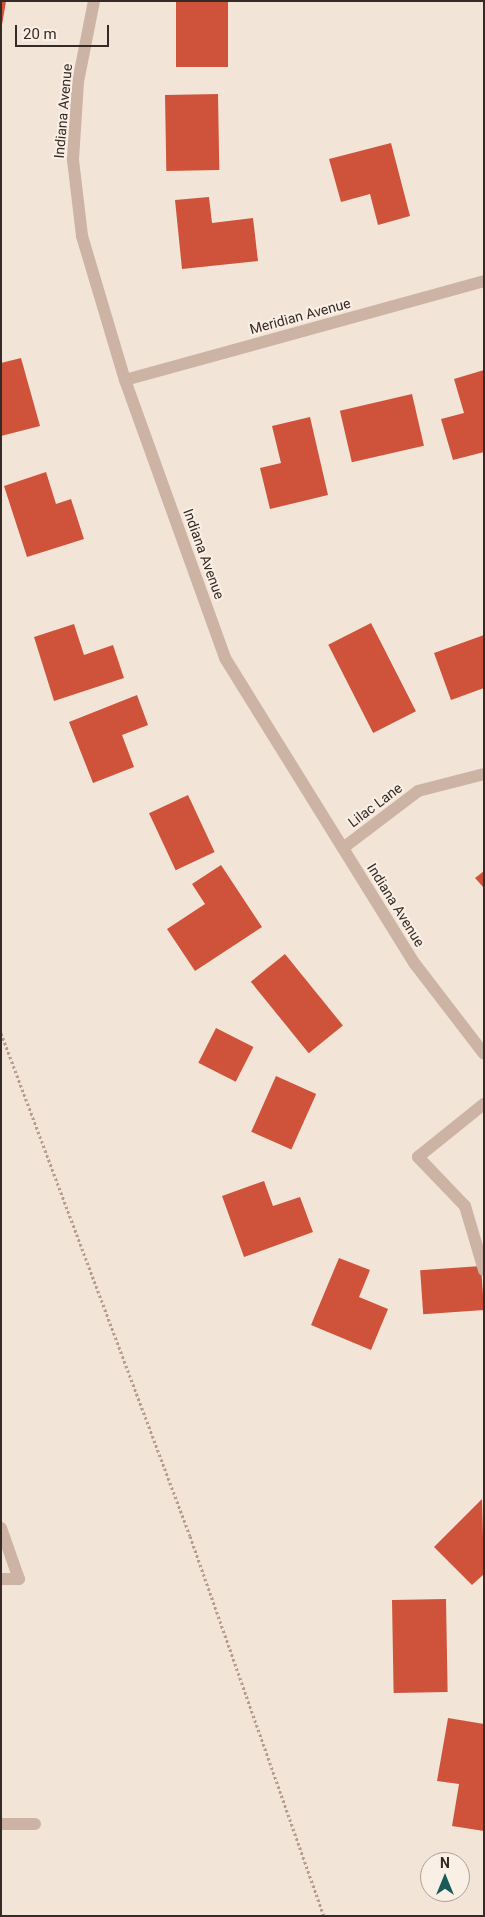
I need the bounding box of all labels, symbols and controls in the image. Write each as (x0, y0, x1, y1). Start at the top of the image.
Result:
scale bar (18, 15, 111, 47)
text: 20 m (23, 25, 57, 43)
street label: Indiana Avenue (50, 63, 76, 159)
street label: Meridian Avenue (248, 294, 352, 338)
street label: Indiana Avenue (180, 506, 228, 602)
street label: Lilac Lane (345, 779, 405, 831)
street label: Indiana Avenue (364, 860, 428, 950)
north arrow (420, 1852, 470, 1902)
text: N (440, 1855, 450, 1871)

